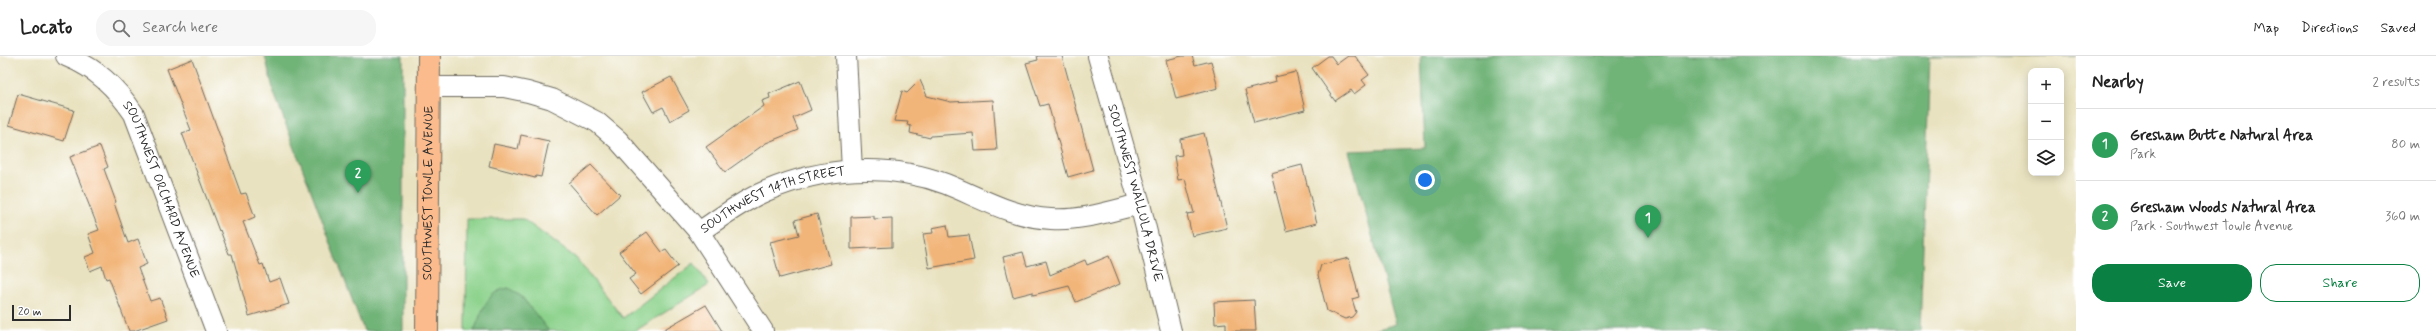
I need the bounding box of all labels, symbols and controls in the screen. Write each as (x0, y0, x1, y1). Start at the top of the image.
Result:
search box (96, 10, 376, 46)
text: Locato (20, 15, 72, 40)
icon: search (110, 17, 132, 39)
text: Search here (142, 18, 218, 38)
text: Map (2253, 19, 2279, 37)
text: Directions (2301, 19, 2359, 37)
text: Saved (2381, 19, 2416, 37)
map controls (2028, 68, 2064, 176)
button: + (2028, 68, 2064, 104)
text: Nearby (2092, 71, 2144, 93)
text: 2 results (2373, 74, 2420, 91)
street label: SOUTHWEST ORCHARD AVENUE (119, 97, 204, 281)
street label: SOUTHWEST WALLULA DRIVE (1104, 102, 1167, 284)
button: − (2028, 104, 2064, 140)
street label: SOUTHWEST TOWLE AVENUE (419, 105, 437, 280)
text: Gresham Butte Natural Area (2130, 126, 2313, 146)
text: 1 (2102, 136, 2108, 153)
text: 80 m (2391, 136, 2420, 153)
button: layers (2028, 140, 2064, 176)
text: Park (2130, 146, 2156, 163)
pin: 2 (345, 160, 371, 193)
street label: SOUTHWEST 14TH STREET (697, 162, 846, 237)
your location (1415, 170, 1435, 190)
text: Gresham Woods Natural Area (2130, 198, 2316, 218)
pin: 1 (1635, 205, 1661, 238)
text: 2 (2102, 208, 2108, 225)
text: 360 m (2385, 208, 2420, 225)
text: Park · Southwest Towle Avenue (2130, 218, 2293, 235)
button: Save (2092, 264, 2252, 302)
button: Share (2260, 264, 2420, 302)
scale bar (12, 303, 71, 322)
text: 20 m (18, 305, 41, 319)

